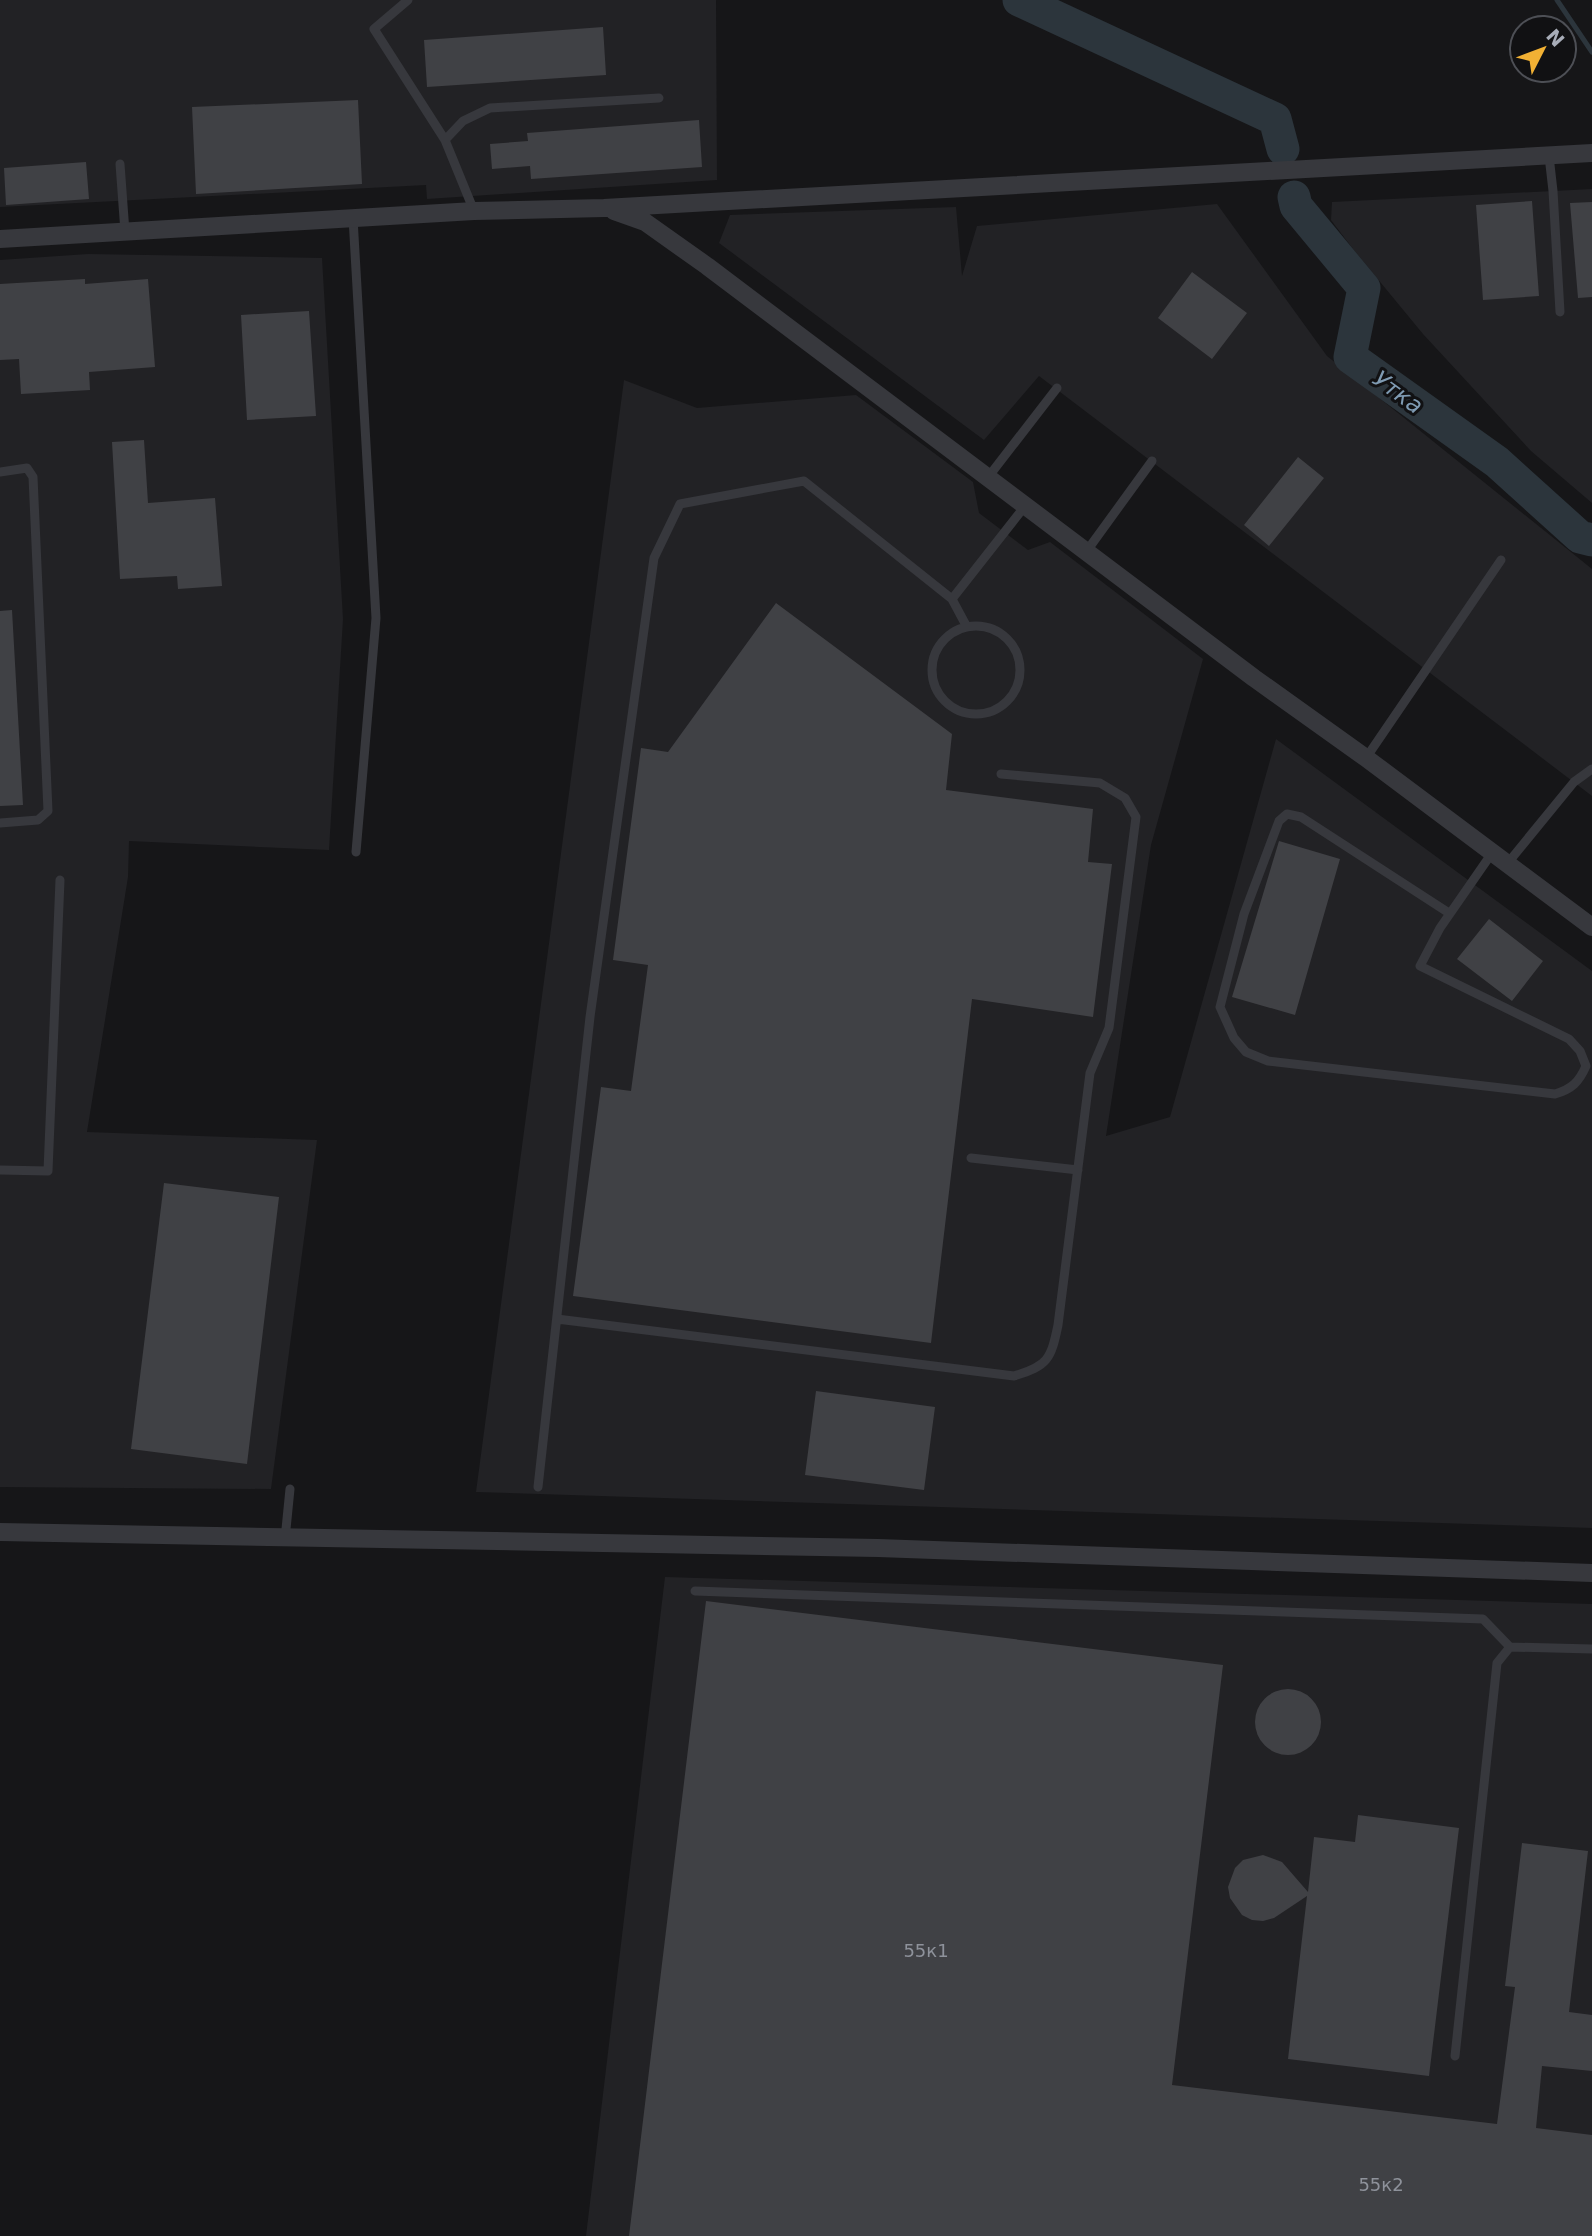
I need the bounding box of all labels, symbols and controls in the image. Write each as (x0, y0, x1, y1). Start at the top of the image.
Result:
north arrow (1508, 14, 1578, 84)
text: N (1542, 24, 1569, 51)
water label: Утка (1368, 365, 1428, 419)
house number: 55к1 (903, 1940, 949, 1961)
house number: 55к2 (1358, 2174, 1404, 2195)

